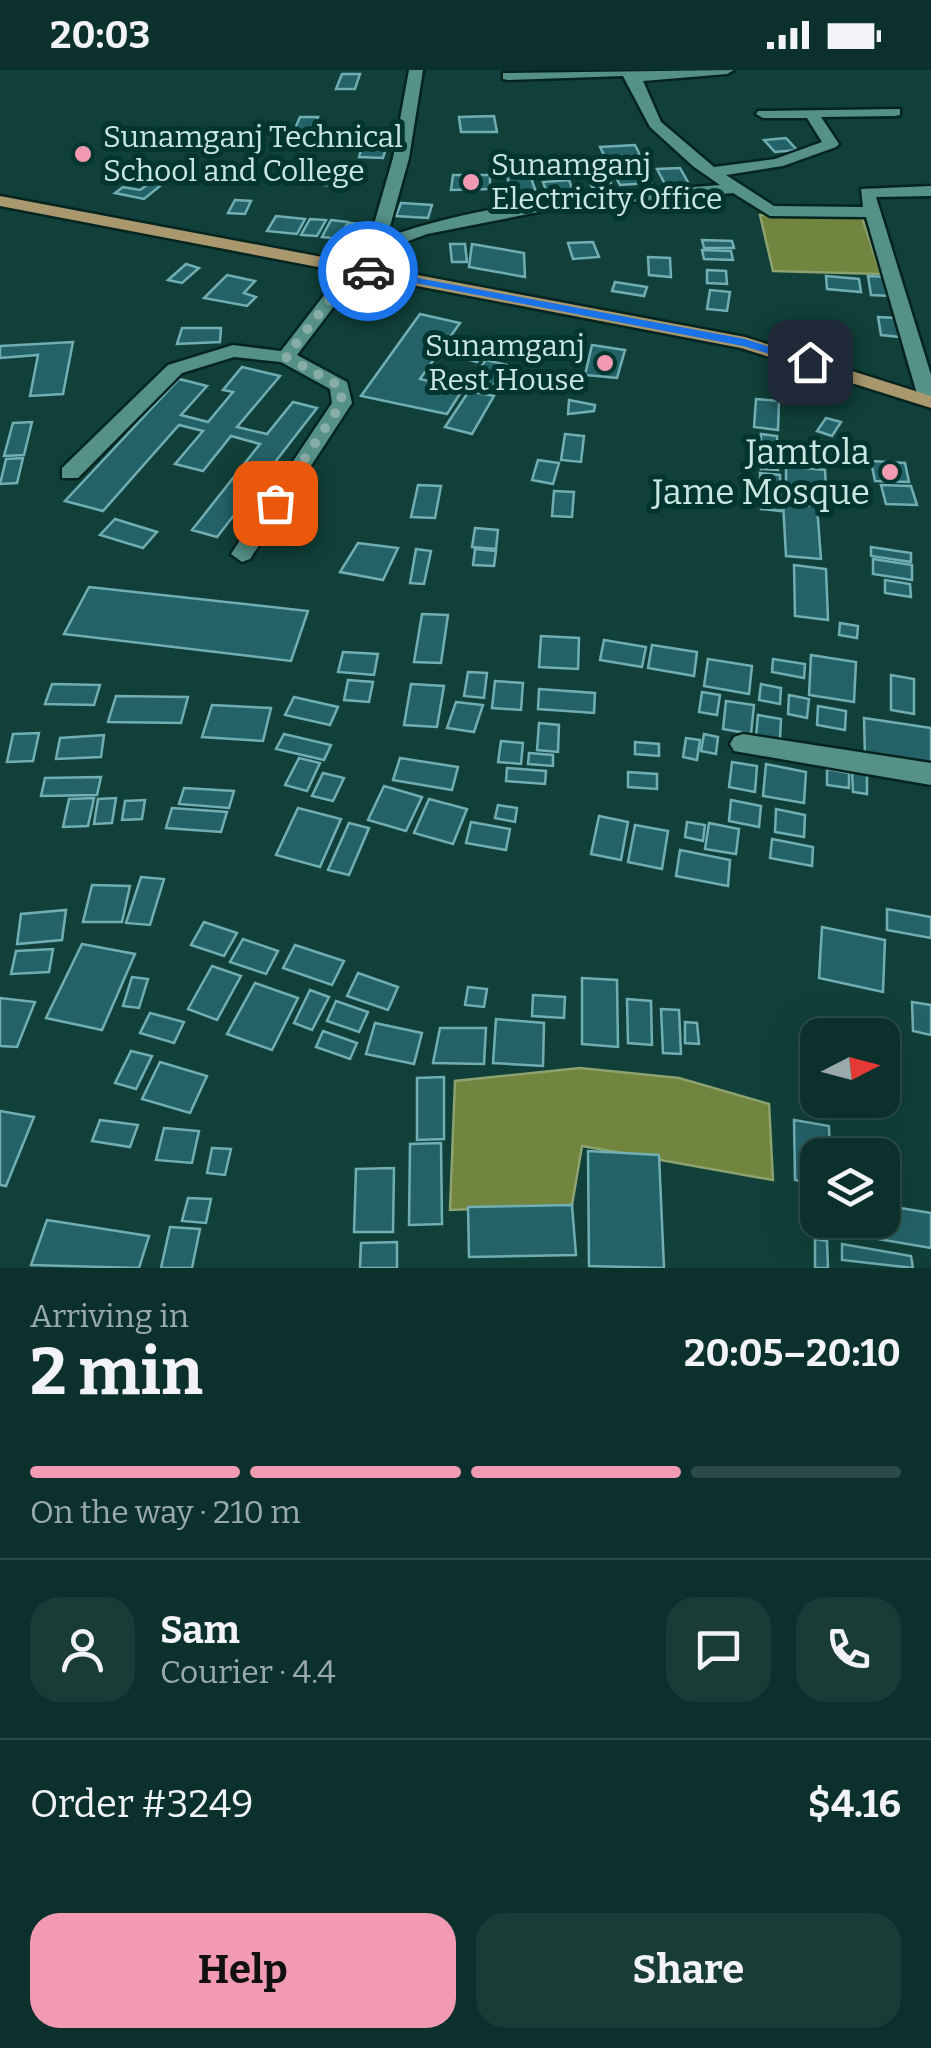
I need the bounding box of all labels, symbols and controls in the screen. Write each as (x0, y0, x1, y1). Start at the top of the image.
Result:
text: 20:03 (50, 12, 150, 58)
place label: Sunamganj Technical School and College (103, 119, 403, 189)
marker: Sunamganj Technical School and College (72, 143, 94, 165)
place label: Sunamganj Electricity Office (491, 147, 722, 217)
marker: Sunamganj Electricity Office (460, 171, 482, 193)
courier (318, 221, 418, 321)
icon: car (341, 244, 396, 299)
pin (768, 320, 853, 405)
place label: Sunamganj Rest House (425, 328, 585, 398)
icon: home (783, 335, 838, 390)
marker: Sunamganj Rest House (594, 352, 616, 374)
place label: Jamtola Jame Mosque (651, 431, 870, 513)
pin (233, 461, 318, 546)
marker: Jamtola Jame Mosque (879, 461, 901, 483)
icon: bag (248, 476, 303, 531)
north arrow (800, 1018, 900, 1118)
map controls (800, 1018, 900, 1238)
button: layers (800, 1138, 900, 1238)
text: Arriving in (30, 1297, 189, 1335)
text: 20:05–20:10 (684, 1330, 901, 1376)
text: 2 min (30, 1333, 203, 1411)
text: On the way · 210 m (30, 1493, 301, 1531)
button: person (30, 1597, 135, 1702)
button: chat (666, 1597, 771, 1702)
button: phone (796, 1597, 901, 1702)
text: Sam (160, 1607, 240, 1653)
text: Courier · 4.4 (160, 1653, 336, 1691)
text: Order #3249 (30, 1781, 254, 1827)
text: $4.16 (808, 1781, 901, 1827)
button: Help (30, 1913, 456, 2028)
button: Share (476, 1913, 901, 2028)

